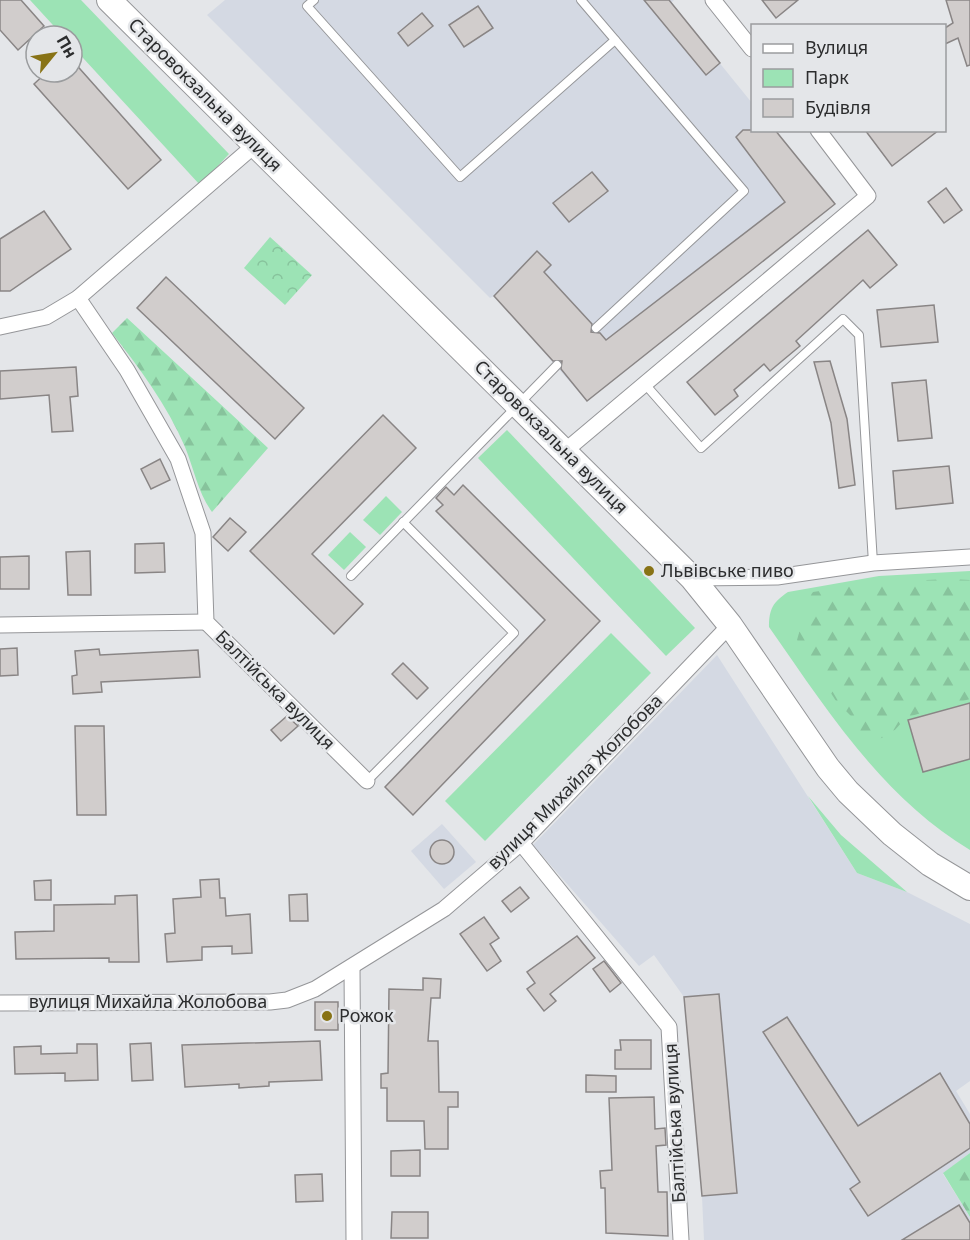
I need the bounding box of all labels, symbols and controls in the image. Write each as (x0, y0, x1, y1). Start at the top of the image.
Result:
street label: Старовокзальна вулиця (124, 12, 288, 176)
north arrow (24, 24, 84, 84)
legend (751, 24, 946, 132)
text: Пн (52, 31, 82, 62)
text: Вулиця (805, 35, 868, 59)
text: Парк (805, 65, 849, 89)
text: Будівля (805, 95, 871, 119)
street label: Старовокзальна вулиця (470, 354, 634, 518)
place label: Львівське пиво (661, 558, 794, 582)
marker: Львівське пиво (642, 564, 656, 578)
street label: Балтійська вулиця (211, 624, 341, 754)
street label: вулиця Михайла Жолобова (482, 689, 667, 874)
street label: вулиця Михайла Жолобова (29, 989, 267, 1013)
place label: Рожок (339, 1003, 394, 1027)
marker: Рожок (320, 1009, 334, 1023)
street label: Балтійська вулиця (658, 1043, 690, 1203)

